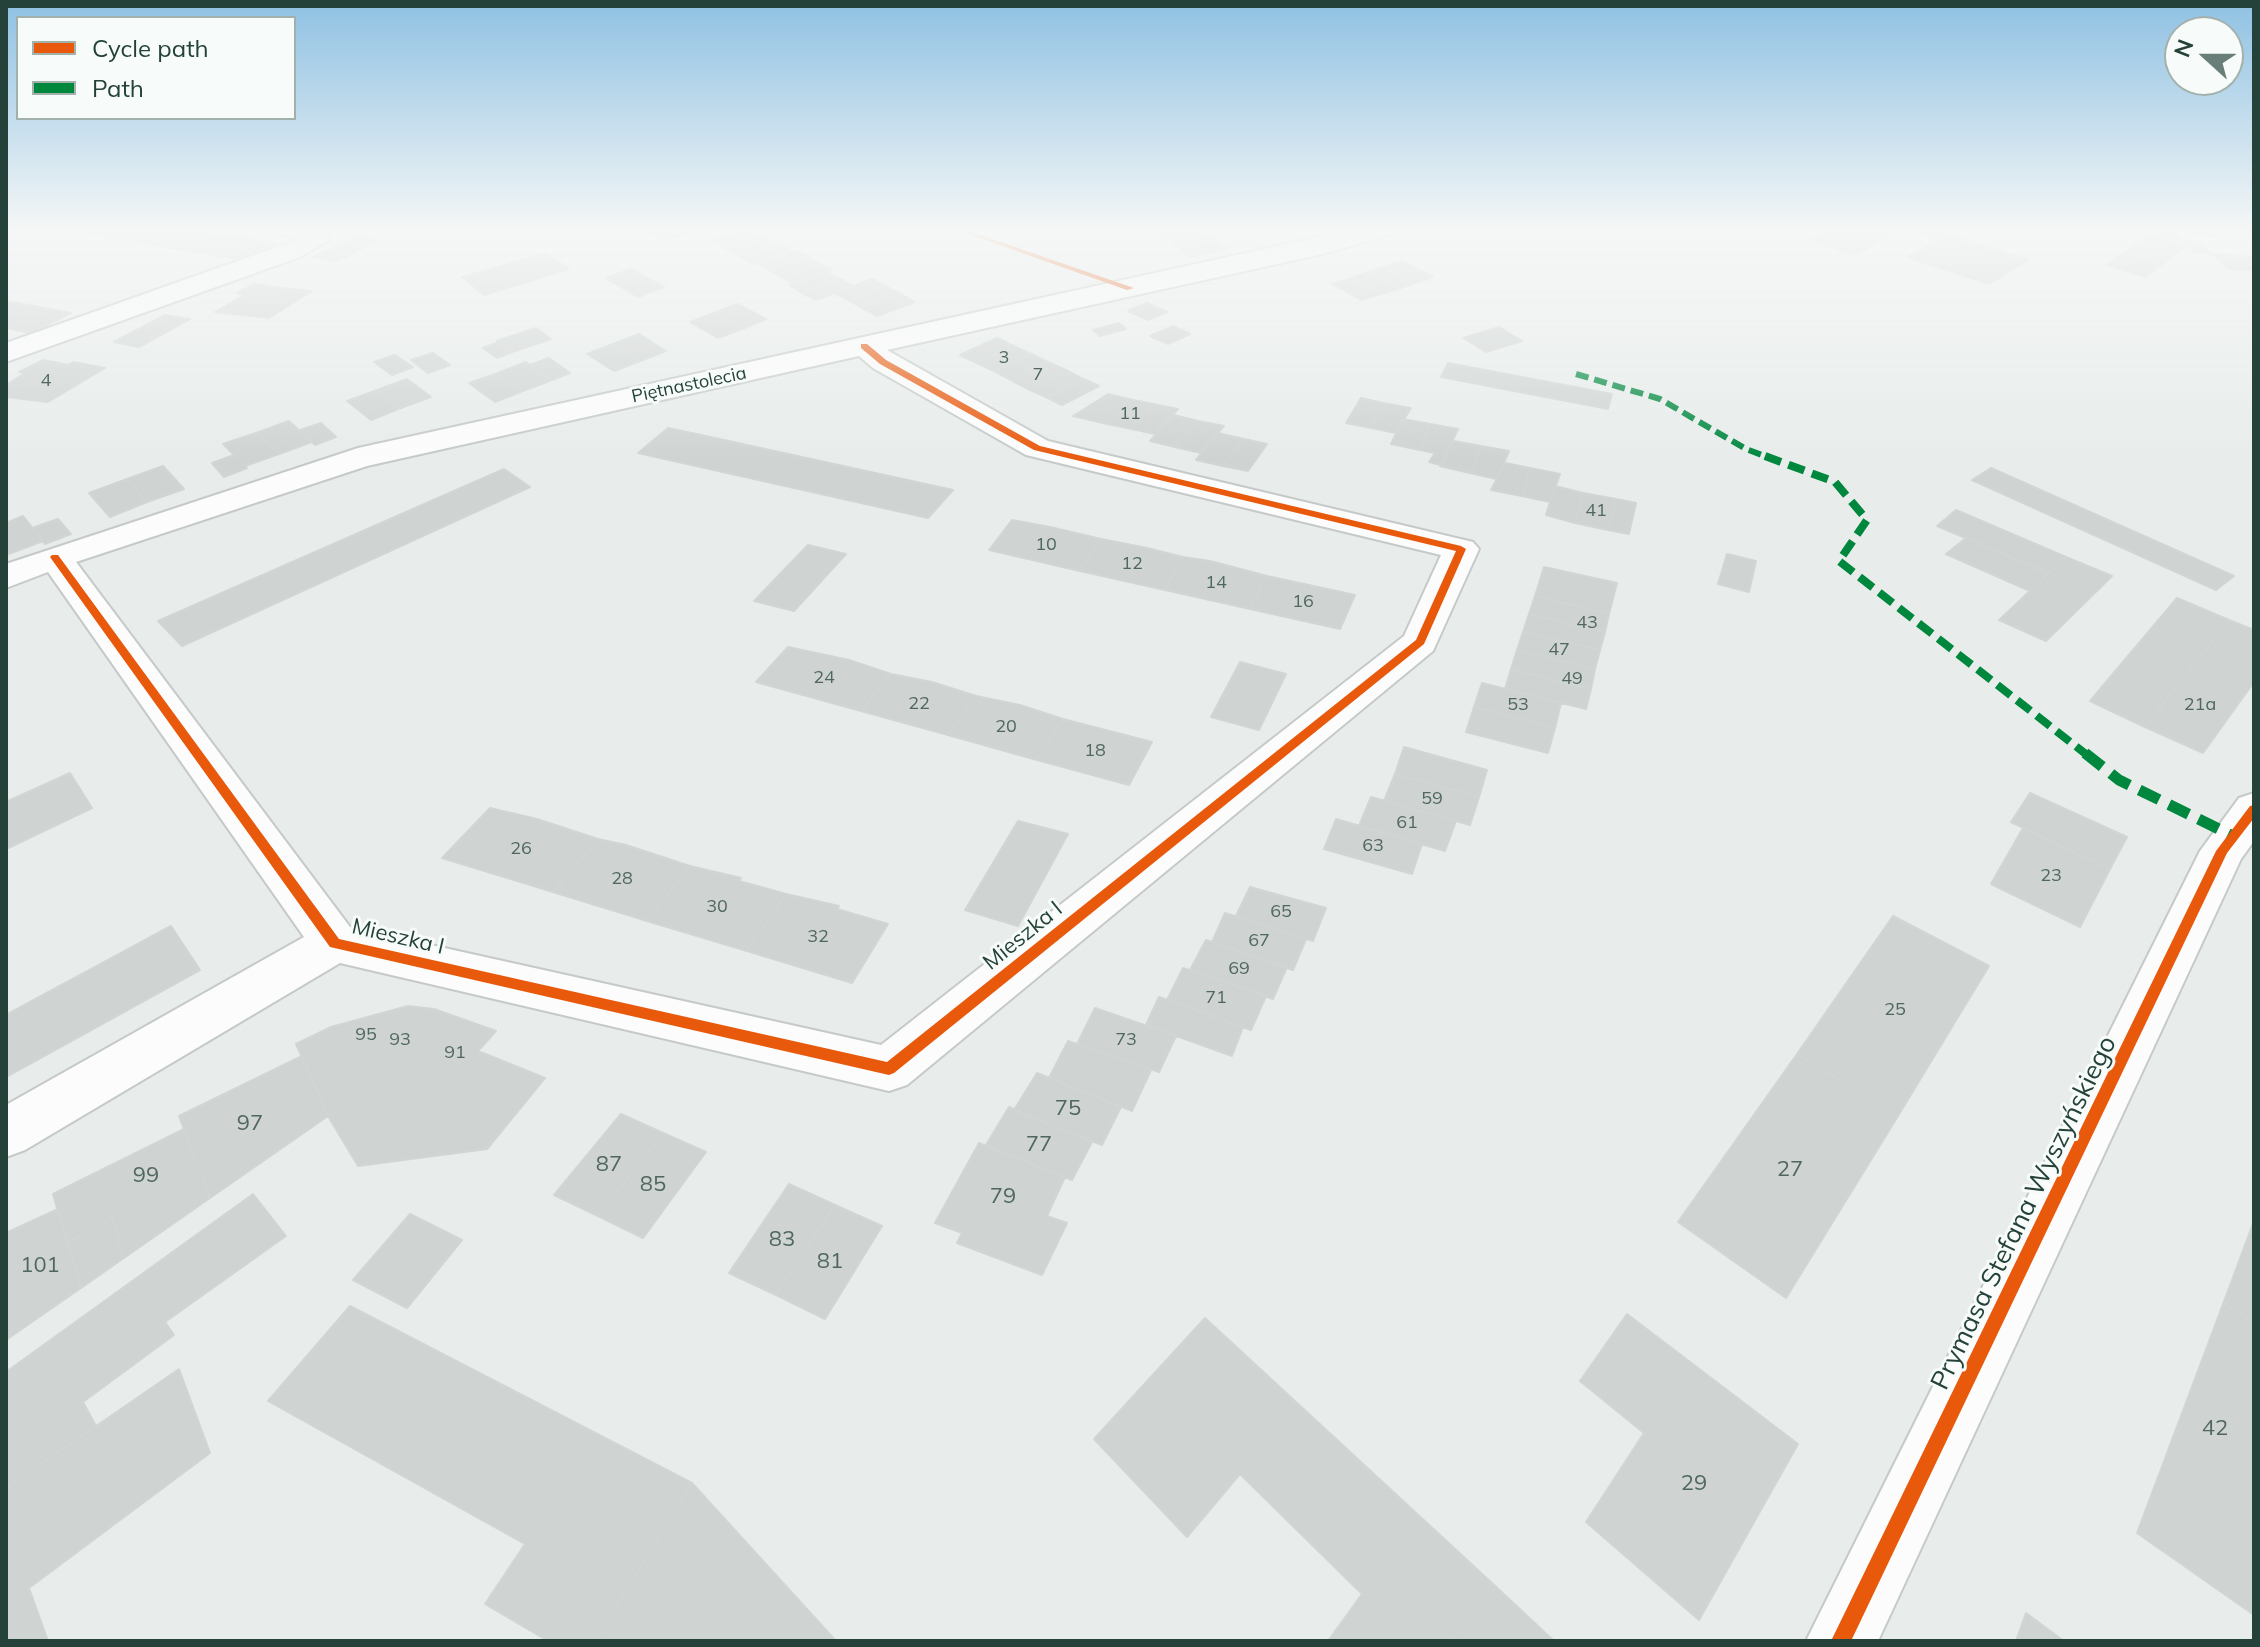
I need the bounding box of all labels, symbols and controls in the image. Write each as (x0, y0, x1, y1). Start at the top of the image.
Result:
legend (16, 16, 296, 120)
north arrow (2164, 16, 2244, 96)
text: Cycle path (92, 33, 209, 63)
text: N (2167, 35, 2200, 61)
text: Path (92, 73, 144, 103)
house number: 3 (999, 347, 1009, 369)
street label: Piętnastolecia (630, 362, 748, 408)
house number: 7 (1033, 364, 1043, 386)
house number: 4 (41, 370, 51, 392)
house number: 11 (1119, 403, 1141, 425)
house number: 41 (1585, 500, 1607, 522)
house number: 10 (1035, 534, 1057, 556)
house number: 12 (1121, 553, 1143, 575)
house number: 14 (1205, 572, 1227, 594)
house number: 16 (1292, 591, 1314, 613)
house number: 43 (1576, 612, 1598, 634)
house number: 47 (1548, 639, 1570, 661)
house number: 24 (813, 667, 835, 689)
house number: 49 (1561, 668, 1583, 690)
house number: 22 (908, 693, 930, 715)
house number: 53 (1507, 694, 1529, 716)
house number: 21a (2184, 694, 2216, 716)
house number: 20 (995, 716, 1017, 738)
house number: 18 (1084, 740, 1106, 762)
house number: 59 (1421, 788, 1443, 810)
house number: 61 (1396, 812, 1418, 834)
house number: 63 (1362, 835, 1384, 857)
house number: 26 (510, 838, 532, 860)
house number: 23 (2040, 865, 2062, 887)
house number: 28 (611, 868, 633, 890)
house number: 30 (706, 896, 728, 918)
street label: Mieszka I (978, 896, 1068, 976)
house number: 65 (1270, 901, 1292, 923)
street label: Mieszka I (349, 914, 447, 960)
house number: 32 (807, 926, 829, 948)
house number: 67 (1248, 930, 1270, 952)
house number: 69 (1228, 958, 1250, 980)
house number: 71 (1205, 987, 1227, 1009)
house number: 25 (1884, 999, 1906, 1021)
house number: 95 (355, 1024, 377, 1046)
house number: 93 (389, 1029, 411, 1051)
house number: 73 (1115, 1029, 1137, 1051)
street label: Prymasa Stefana Wyszyńskiego (1925, 1031, 2123, 1395)
house number: 91 (444, 1042, 466, 1064)
house number: 75 (1055, 1095, 1081, 1121)
house number: 97 (237, 1110, 263, 1136)
house number: 77 (1026, 1131, 1052, 1157)
house number: 87 (596, 1151, 622, 1177)
house number: 27 (1777, 1156, 1803, 1182)
house number: 99 (133, 1162, 159, 1188)
house number: 85 (640, 1171, 666, 1197)
house number: 79 (990, 1183, 1016, 1209)
house number: 83 (769, 1226, 795, 1252)
house number: 81 (817, 1248, 843, 1274)
house number: 101 (20, 1252, 60, 1278)
house number: 42 (2202, 1415, 2228, 1441)
house number: 29 (1681, 1470, 1707, 1496)

